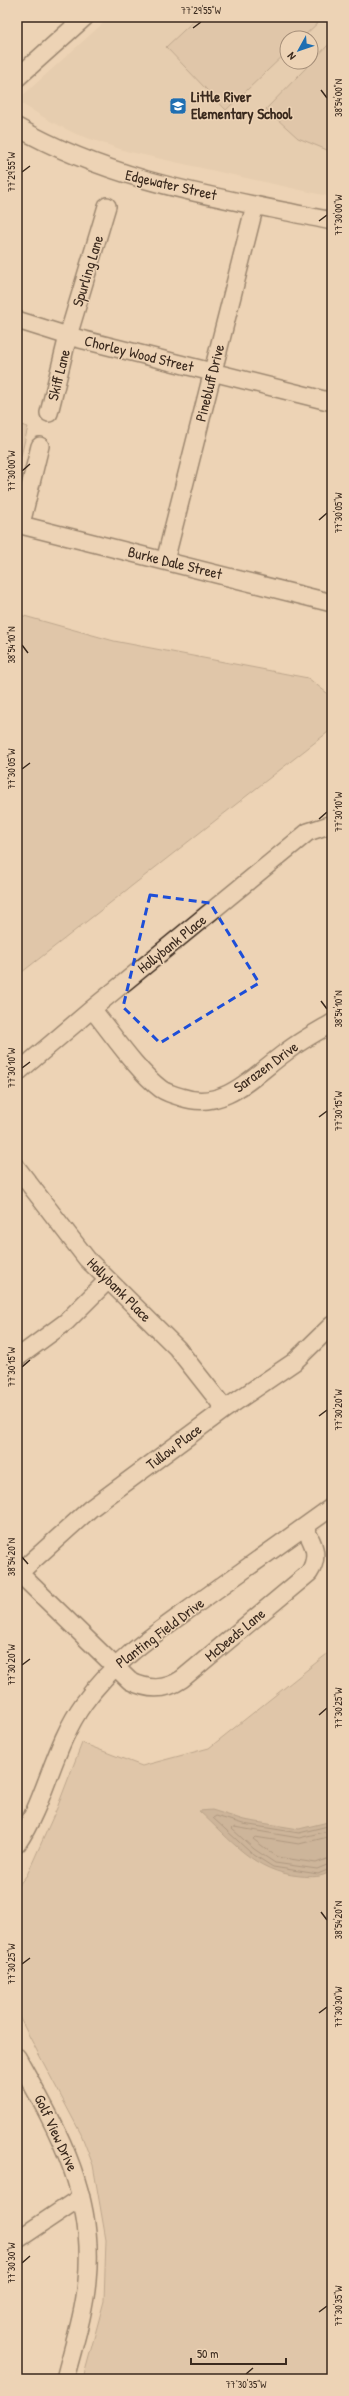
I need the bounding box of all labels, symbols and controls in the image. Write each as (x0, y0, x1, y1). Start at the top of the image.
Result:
text: 77°29'55"W (181, 4, 222, 17)
north arrow (279, 30, 319, 70)
text: N (284, 50, 299, 63)
text: 38°54'00"N (332, 79, 345, 117)
place label: Little River Elementary School (191, 86, 293, 125)
school or university icon: Little River Elementary School (168, 96, 188, 116)
text: 77°29'55"W (5, 151, 18, 192)
street label: Edgewater Street (123, 164, 220, 205)
text: 77°30'00"W (332, 194, 345, 235)
street label: Spurling Lane (67, 233, 108, 309)
street label: Chorley Wood Street (82, 330, 197, 377)
street label: Pinebluff Drive (190, 342, 229, 424)
street label: Skiff Lane (42, 347, 75, 403)
text: 77°30'00"W (5, 450, 18, 491)
text: 77°30'05"W (332, 492, 345, 533)
street label: Burke Dale Street (126, 541, 225, 585)
text: 38°54'10"N (5, 626, 18, 664)
text: 77°30'05"W (5, 748, 18, 789)
text: 77°30'10"W (332, 791, 345, 832)
street label: Hollybank Place (133, 909, 211, 978)
text: 38°54'10"N (332, 990, 345, 1028)
street label: Sarazen Drive (229, 1036, 302, 1097)
text: 77°30'10"W (5, 1047, 18, 1088)
text: 77°30'15"W (332, 1090, 345, 1131)
street label: Hollybank Place (82, 1253, 156, 1327)
text: 77°30'15"W (5, 1346, 18, 1387)
text: 77°30'20"W (332, 1389, 345, 1431)
street label: Tullow Place (141, 1419, 206, 1474)
text: 38°54'20"N (5, 1538, 18, 1576)
street label: Planting Field Drive (111, 1592, 208, 1673)
street label: McDeeds Lane (200, 1603, 269, 1666)
text: 77°30'20"W (5, 1644, 18, 1686)
text: 77°30'25"W (332, 1687, 345, 1728)
text: 38°54'20"N (332, 1901, 345, 1939)
text: 77°30'25"W (5, 1943, 18, 1984)
text: 77°30'30"W (332, 1986, 345, 2027)
street label: Golf View Drive (30, 2091, 83, 2175)
text: 77°30'30"W (5, 2242, 18, 2283)
text: 77°30'35"W (332, 2285, 345, 2326)
scale bar (191, 2340, 286, 2366)
text: 50 m (197, 2345, 218, 2362)
text: 77°30'35"W (226, 2378, 267, 2391)

